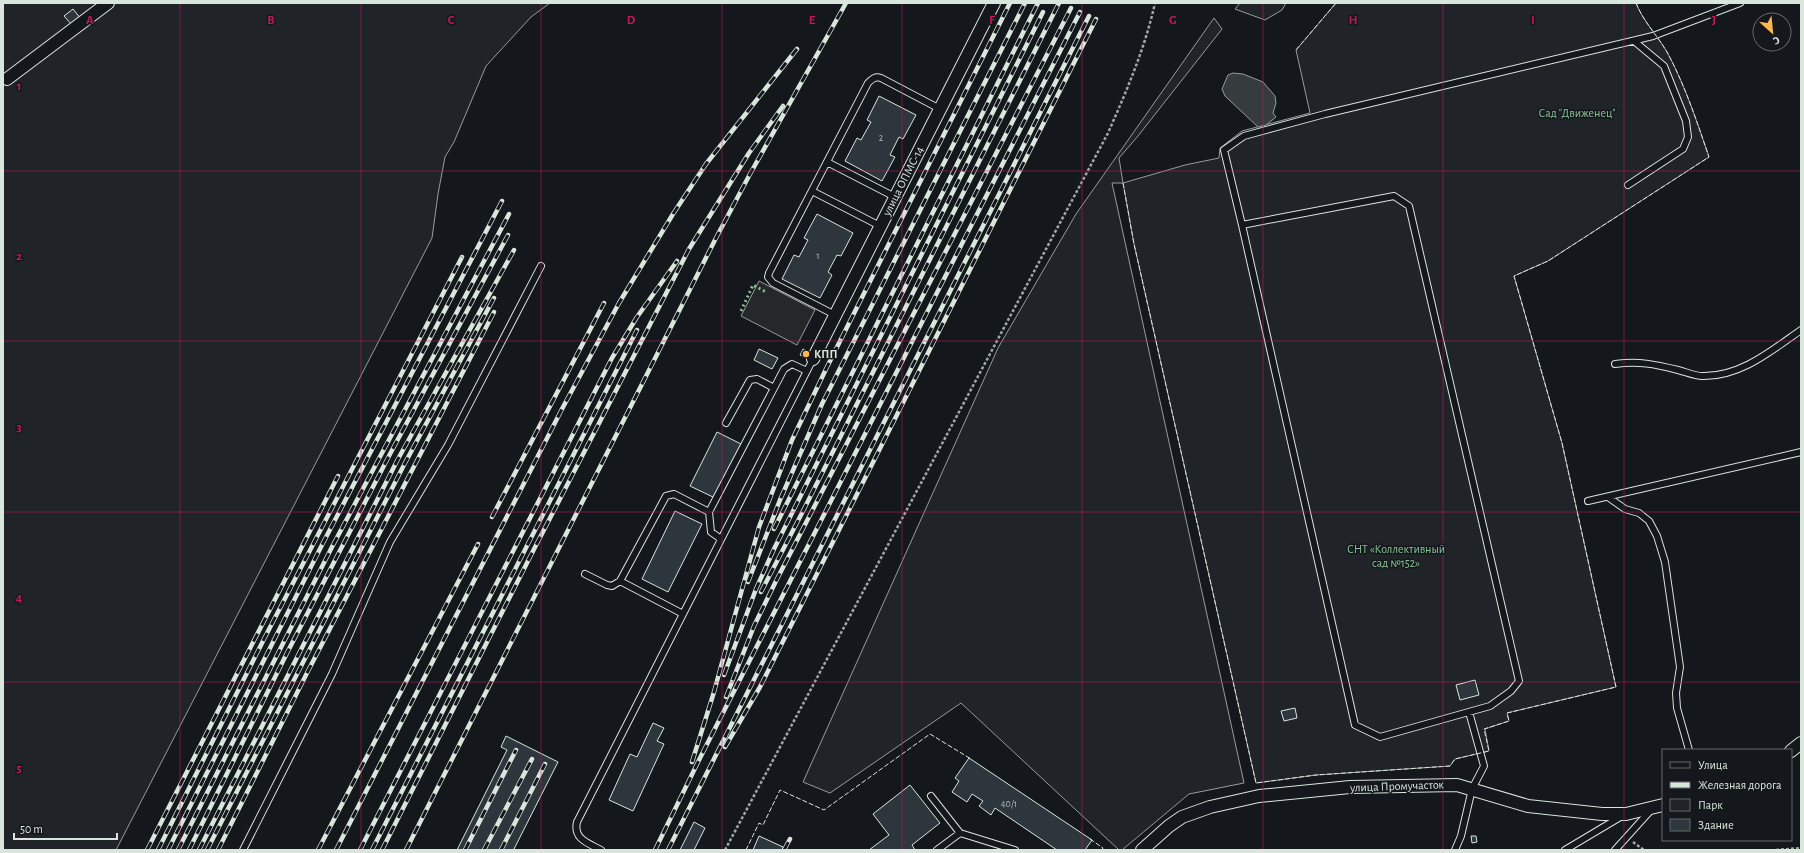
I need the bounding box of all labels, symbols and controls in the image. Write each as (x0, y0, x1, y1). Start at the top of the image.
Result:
north arrow (1752, 12, 1792, 52)
text: A (86, 14, 94, 27)
text: B (267, 14, 275, 27)
text: C (448, 14, 455, 27)
text: D (627, 14, 636, 27)
text: E (809, 14, 816, 27)
text: F (989, 14, 996, 27)
text: G (1169, 14, 1177, 27)
text: H (1348, 14, 1358, 27)
text: I (1531, 14, 1535, 27)
text: J (1712, 14, 1716, 27)
text: С (1771, 34, 1782, 47)
text: 1 (17, 80, 21, 93)
park label: Сад "Движенец" (1538, 107, 1616, 119)
house number: 2 (879, 133, 884, 143)
street label: улица ОПМС-14 (880, 144, 927, 219)
text: 2 (16, 250, 22, 263)
house number: 1 (816, 251, 820, 261)
place label: КПП (814, 348, 838, 360)
marker: КПП (801, 349, 811, 359)
text: 3 (16, 421, 22, 434)
park label: СНТ «Коллективный сад №152» (1347, 543, 1445, 569)
text: 4 (16, 592, 23, 605)
legend (1662, 749, 1792, 841)
text: Улица (1698, 759, 1728, 771)
text: 5 (16, 762, 22, 775)
street label: улица Промучасток (1349, 778, 1445, 795)
text: Железная дорога (1698, 779, 1782, 791)
house number: 40/1 (1001, 799, 1017, 809)
text: Парк (1698, 799, 1723, 811)
scale bar (14, 815, 117, 841)
text: Здание (1698, 819, 1734, 831)
text: 50 m (20, 823, 43, 835)

